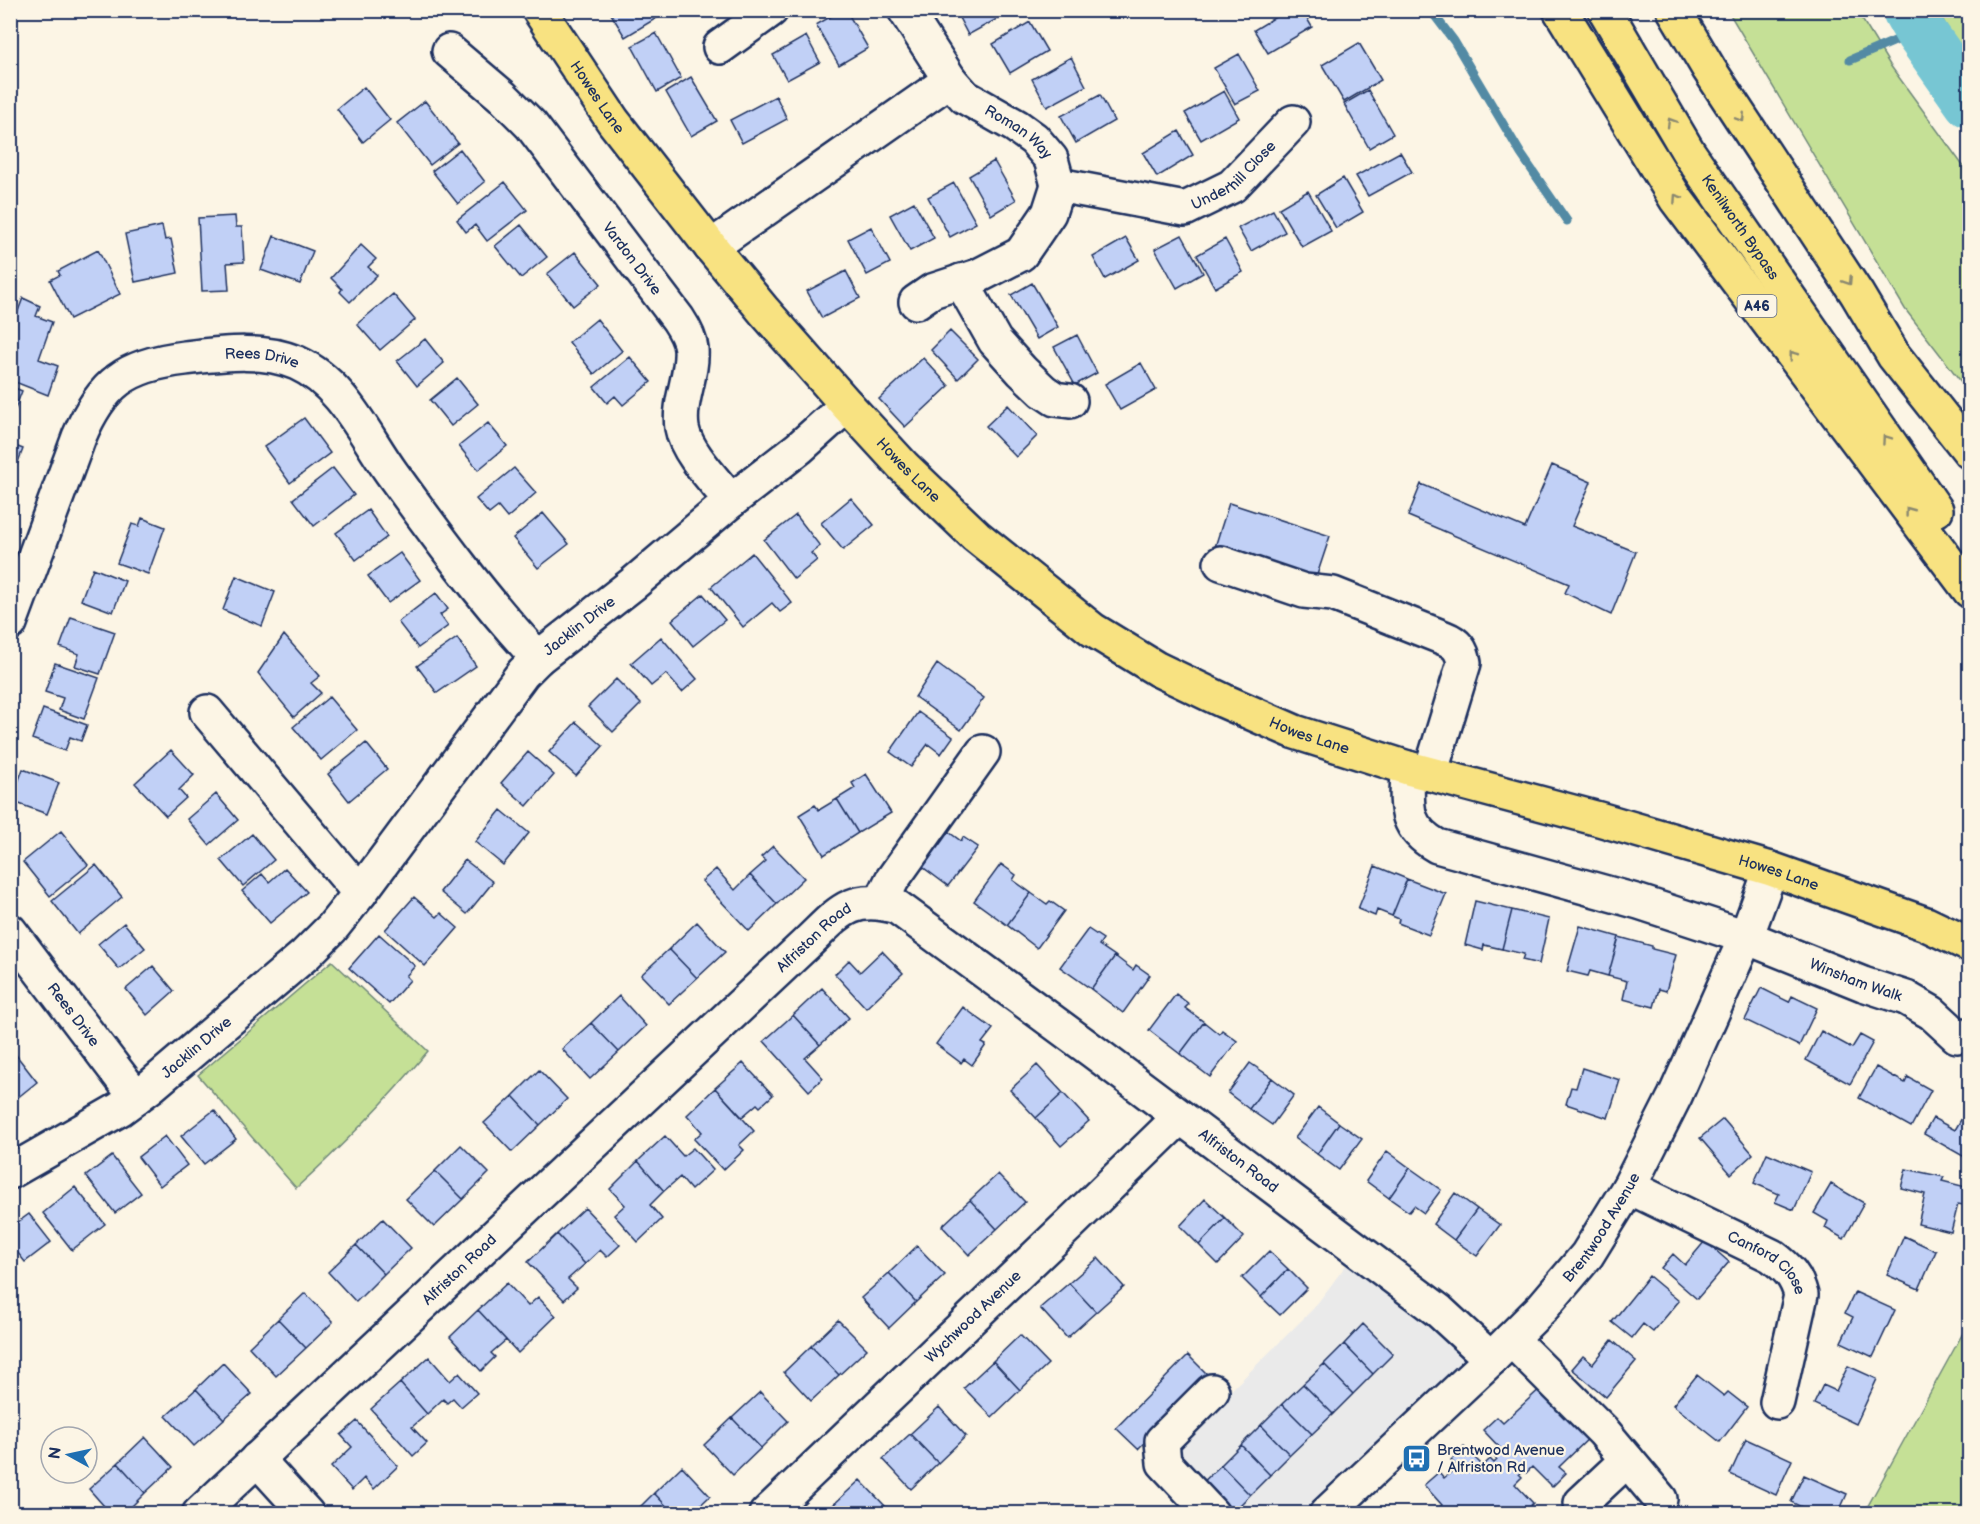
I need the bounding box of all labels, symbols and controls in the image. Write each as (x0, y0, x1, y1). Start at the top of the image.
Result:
street label: Howes Lane (566, 57, 628, 138)
street label: Roman Way (981, 101, 1056, 163)
one-way arrow (1734, 111, 1745, 122)
one-way arrow (1666, 118, 1678, 128)
street label: Underhill Close (1188, 137, 1280, 215)
street label: Kenilworth Bypass (1697, 171, 1783, 284)
one-way arrow (1672, 194, 1684, 204)
street label: Vardon Drive (598, 218, 666, 299)
one-way arrow (1841, 274, 1852, 285)
road number: A46 (1738, 295, 1776, 317)
street label: Rees Drive (224, 344, 302, 373)
one-way arrow (1789, 350, 1800, 361)
street label: Howes Lane (872, 434, 944, 507)
one-way arrow (1882, 435, 1894, 445)
one-way arrow (1906, 506, 1917, 517)
street label: Jacklin Drive (540, 592, 619, 660)
street label: Howes Lane (1266, 713, 1352, 759)
street label: Howes Lane (1736, 851, 1821, 895)
street label: Alfriston Road (773, 899, 855, 977)
street label: Winsham Walk (1807, 955, 1905, 1006)
street label: Rees Drive (43, 979, 103, 1051)
street label: Jacklin Drive (158, 1013, 236, 1083)
street label: Alfriston Road (1195, 1125, 1282, 1197)
street label: Brentwood Avenue (1559, 1170, 1645, 1286)
street label: Canford Close (1724, 1227, 1809, 1297)
street label: Alfriston Road (418, 1231, 501, 1309)
street label: Wychwood Avenue (921, 1266, 1026, 1367)
north arrow (39, 1425, 99, 1485)
place label: Brentwood Avenue / Alfriston Rd (1437, 1441, 1564, 1477)
bus stop icon: Brentwood Avenue / Alfriston Rd (1400, 1443, 1432, 1475)
text: N (45, 1446, 66, 1460)

